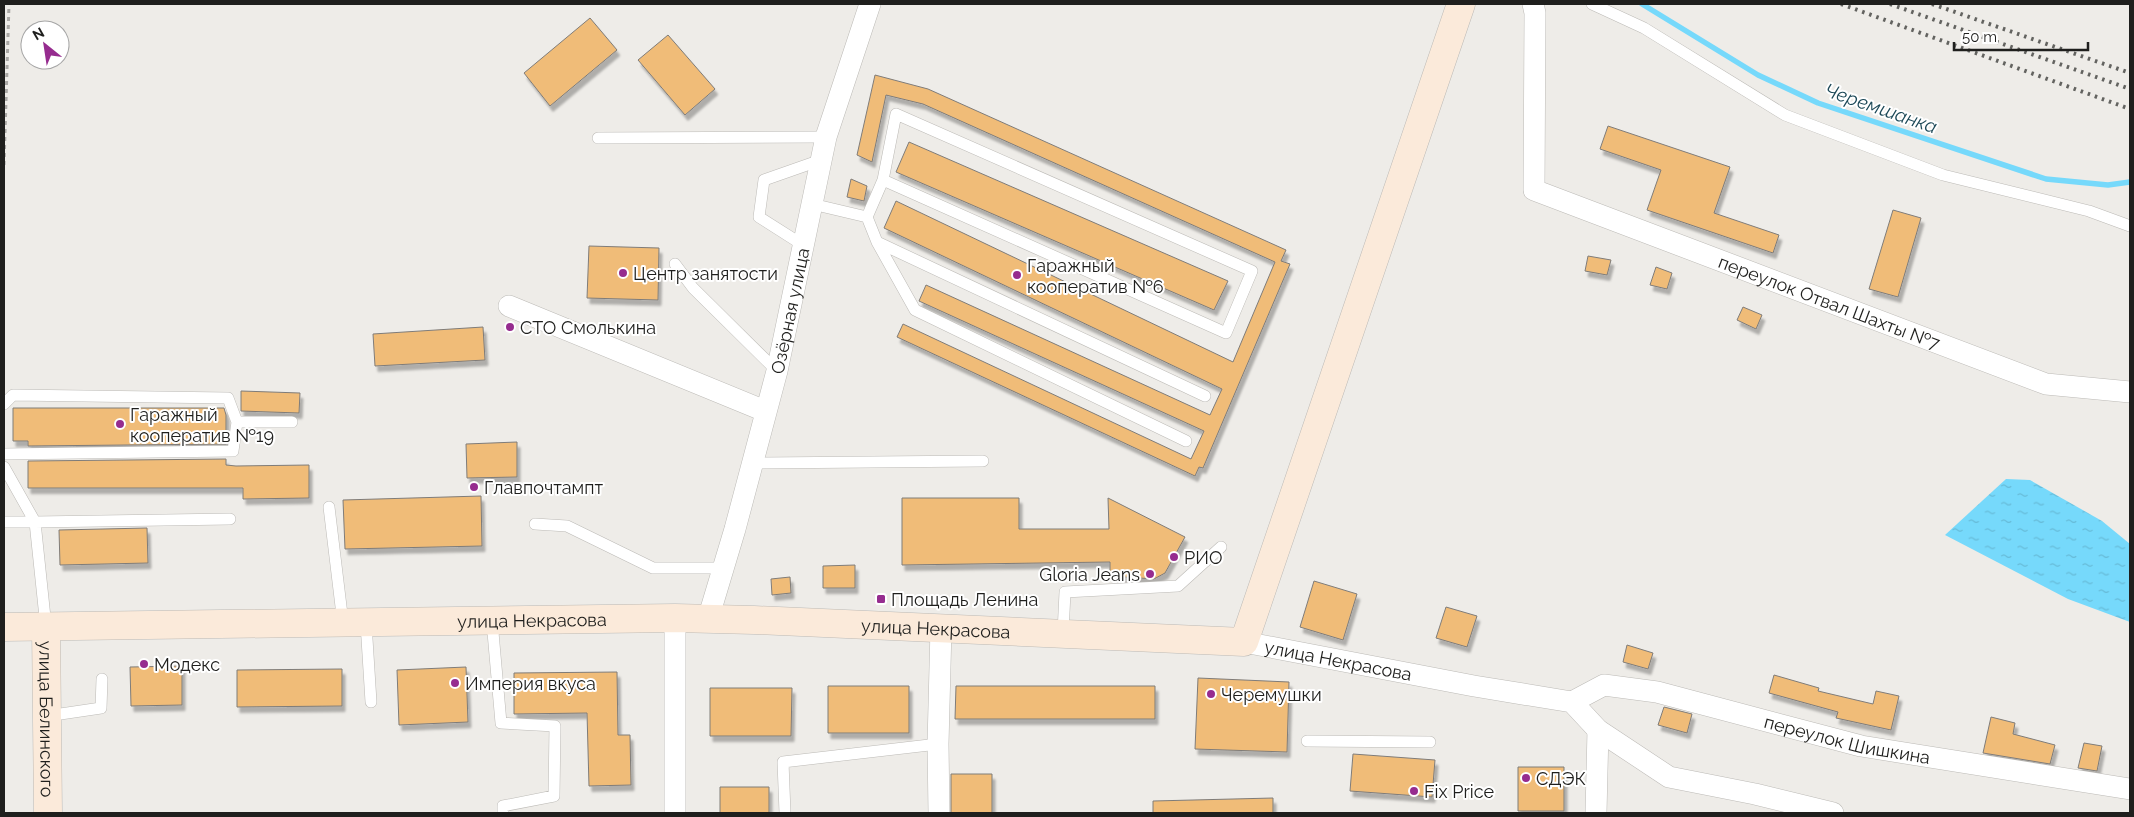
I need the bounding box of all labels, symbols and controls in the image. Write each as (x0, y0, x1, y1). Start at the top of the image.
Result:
north arrow (20, 20, 70, 70)
scale bar (1954, 20, 2088, 52)
text: N (30, 24, 47, 43)
text: 50 m (1962, 28, 1997, 46)
water label: Черемшанка (1822, 78, 1940, 138)
street label: Озёрная улица (766, 246, 813, 376)
street label: переулок Отвал Шахты №7 (1716, 250, 1943, 353)
place label: Гаражный кооператив №6 (1027, 255, 1164, 297)
place label: Центр занятости (633, 263, 778, 284)
marker: Центр занятости (617, 267, 629, 279)
marker: Гаражный кооператив №6 (1011, 269, 1023, 281)
place label: СТО Смолькина (520, 317, 656, 338)
marker: СТО Смолькина (504, 321, 516, 333)
place label: Гаражный кооператив №19 (130, 404, 274, 446)
marker: Гаражный кооператив №19 (114, 418, 126, 430)
place label: Главпочтампт (484, 477, 603, 498)
marker: Главпочтампт (468, 481, 480, 493)
place label: РИО (1184, 547, 1222, 568)
marker: РИО (1168, 551, 1180, 563)
place label: Gloria Jeans (1039, 564, 1140, 585)
marker: Gloria Jeans (1144, 568, 1156, 580)
place label: Площадь Ленина (891, 589, 1038, 610)
marker: Площадь Ленина (875, 593, 887, 605)
street label: улица Некрасова (457, 608, 607, 631)
street label: улица Некрасова (861, 614, 1011, 642)
street label: улица Некрасова (1263, 636, 1414, 684)
street label: улица Белинского (36, 640, 58, 798)
place label: Модекс (154, 654, 220, 675)
marker: Модекс (138, 658, 150, 670)
place label: Империя вкуса (465, 673, 596, 694)
marker: Империя вкуса (449, 677, 461, 689)
place label: Черемушки (1221, 684, 1322, 705)
marker: Черемушки (1205, 688, 1217, 700)
street label: переулок Шишкина (1762, 710, 1932, 767)
place label: СДЭК (1536, 768, 1586, 789)
marker: СДЭК (1520, 772, 1532, 784)
place label: Fix Price (1424, 781, 1494, 802)
marker: Fix Price (1408, 785, 1420, 797)

